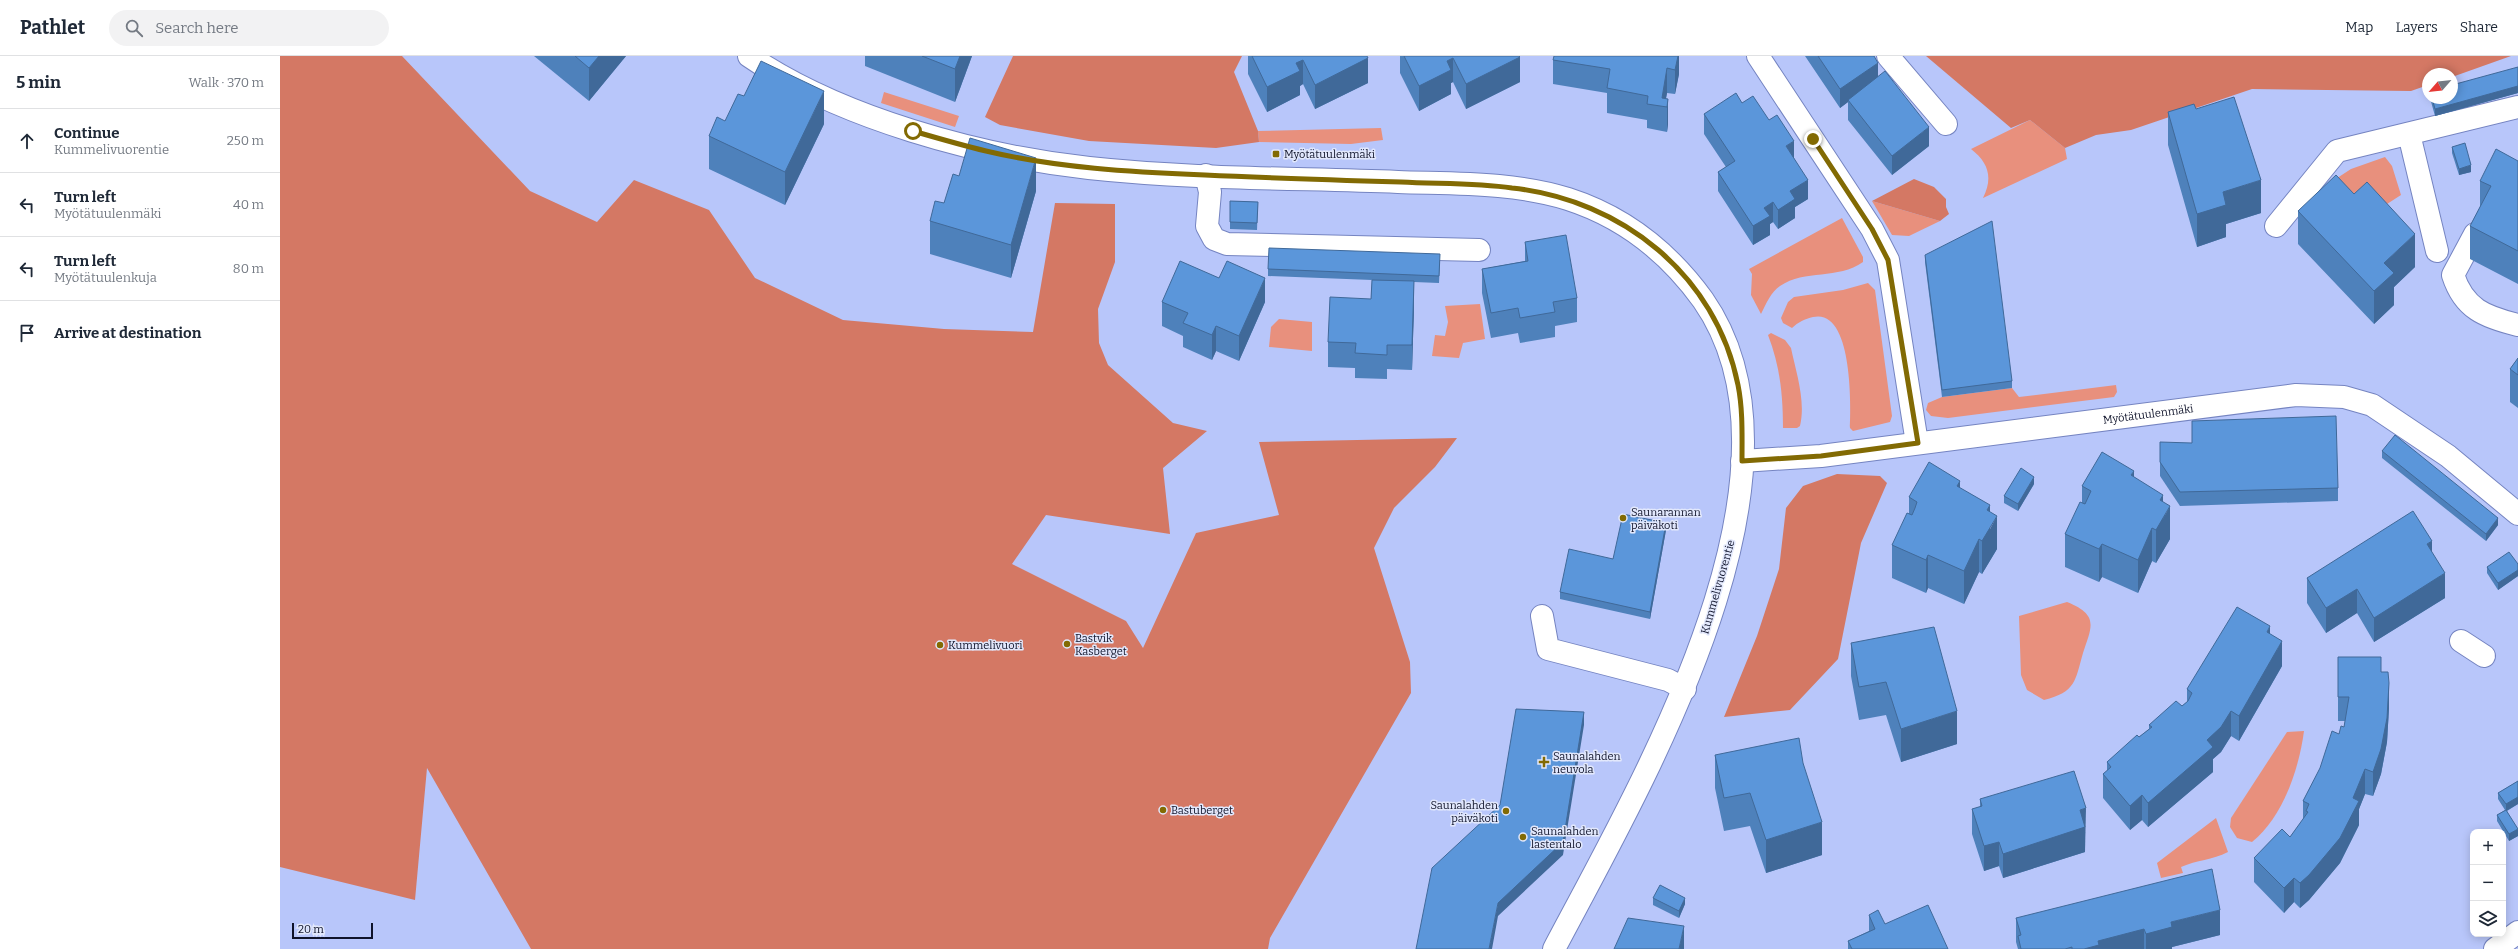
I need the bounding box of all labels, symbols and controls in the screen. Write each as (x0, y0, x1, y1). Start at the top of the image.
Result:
search box (109, 10, 389, 46)
text: Pathlet (20, 16, 85, 39)
icon: search (123, 17, 145, 39)
text: Search here (155, 19, 238, 37)
text: Map (2345, 19, 2373, 36)
text: Layers (2395, 19, 2438, 36)
text: Share (2460, 19, 2498, 36)
north arrow (2422, 68, 2458, 104)
text: 5 min (16, 72, 61, 93)
text: Walk · 370 m (189, 75, 264, 90)
route start (904, 122, 922, 140)
text: Continue (54, 124, 120, 142)
icon: ahead (16, 130, 38, 152)
route end (1804, 130, 1822, 148)
text: 250 m (227, 133, 264, 148)
text: Kummelivuorentie (54, 142, 169, 157)
place label: Myötätuulenmäki (1284, 148, 1376, 161)
marker: Myötätuulenmäki (1271, 149, 1281, 159)
text: Turn left (54, 188, 116, 206)
icon: left (16, 194, 38, 216)
text: 40 m (233, 197, 264, 212)
text: Myötätuulenmäki (54, 206, 161, 221)
text: Turn left (54, 252, 116, 270)
icon: left (16, 258, 38, 280)
text: 80 m (233, 261, 264, 276)
text: Myötätuulenkuja (54, 270, 157, 285)
icon: arrive (16, 322, 38, 344)
text: Arrive at destination (54, 324, 201, 342)
street label: Myötätuulenmäki (2102, 402, 2195, 426)
place label: Saunarannan päiväkoti (1631, 506, 1701, 532)
marker: Saunarannan päiväkoti (1618, 513, 1628, 523)
street label: Kummelivuorentie (1698, 538, 1738, 636)
place label: Bastvik Kasberget (1075, 632, 1127, 658)
place label: Kummelivuori (948, 639, 1023, 652)
marker: Bastvik Kasberget (1062, 639, 1072, 649)
marker: Kummelivuori (935, 640, 945, 650)
place label: Saunalahden neuvola (1553, 750, 1621, 776)
marker: Saunalahden neuvola (1538, 756, 1550, 768)
place label: Saunalahden päiväkoti (1430, 799, 1499, 825)
place label: Bastuberget (1171, 804, 1233, 817)
marker: Bastuberget (1158, 805, 1168, 815)
marker: Saunalahden päiväkoti (1501, 806, 1511, 816)
place label: Saunalahden lastentalo (1531, 825, 1599, 851)
map controls (2470, 829, 2506, 937)
button: + (2470, 829, 2506, 865)
marker: Saunalahden lastentalo (1518, 832, 1528, 842)
button: − (2470, 865, 2506, 901)
button: layers (2470, 901, 2506, 937)
scale bar (292, 921, 373, 940)
text: 20 m (298, 923, 324, 936)

